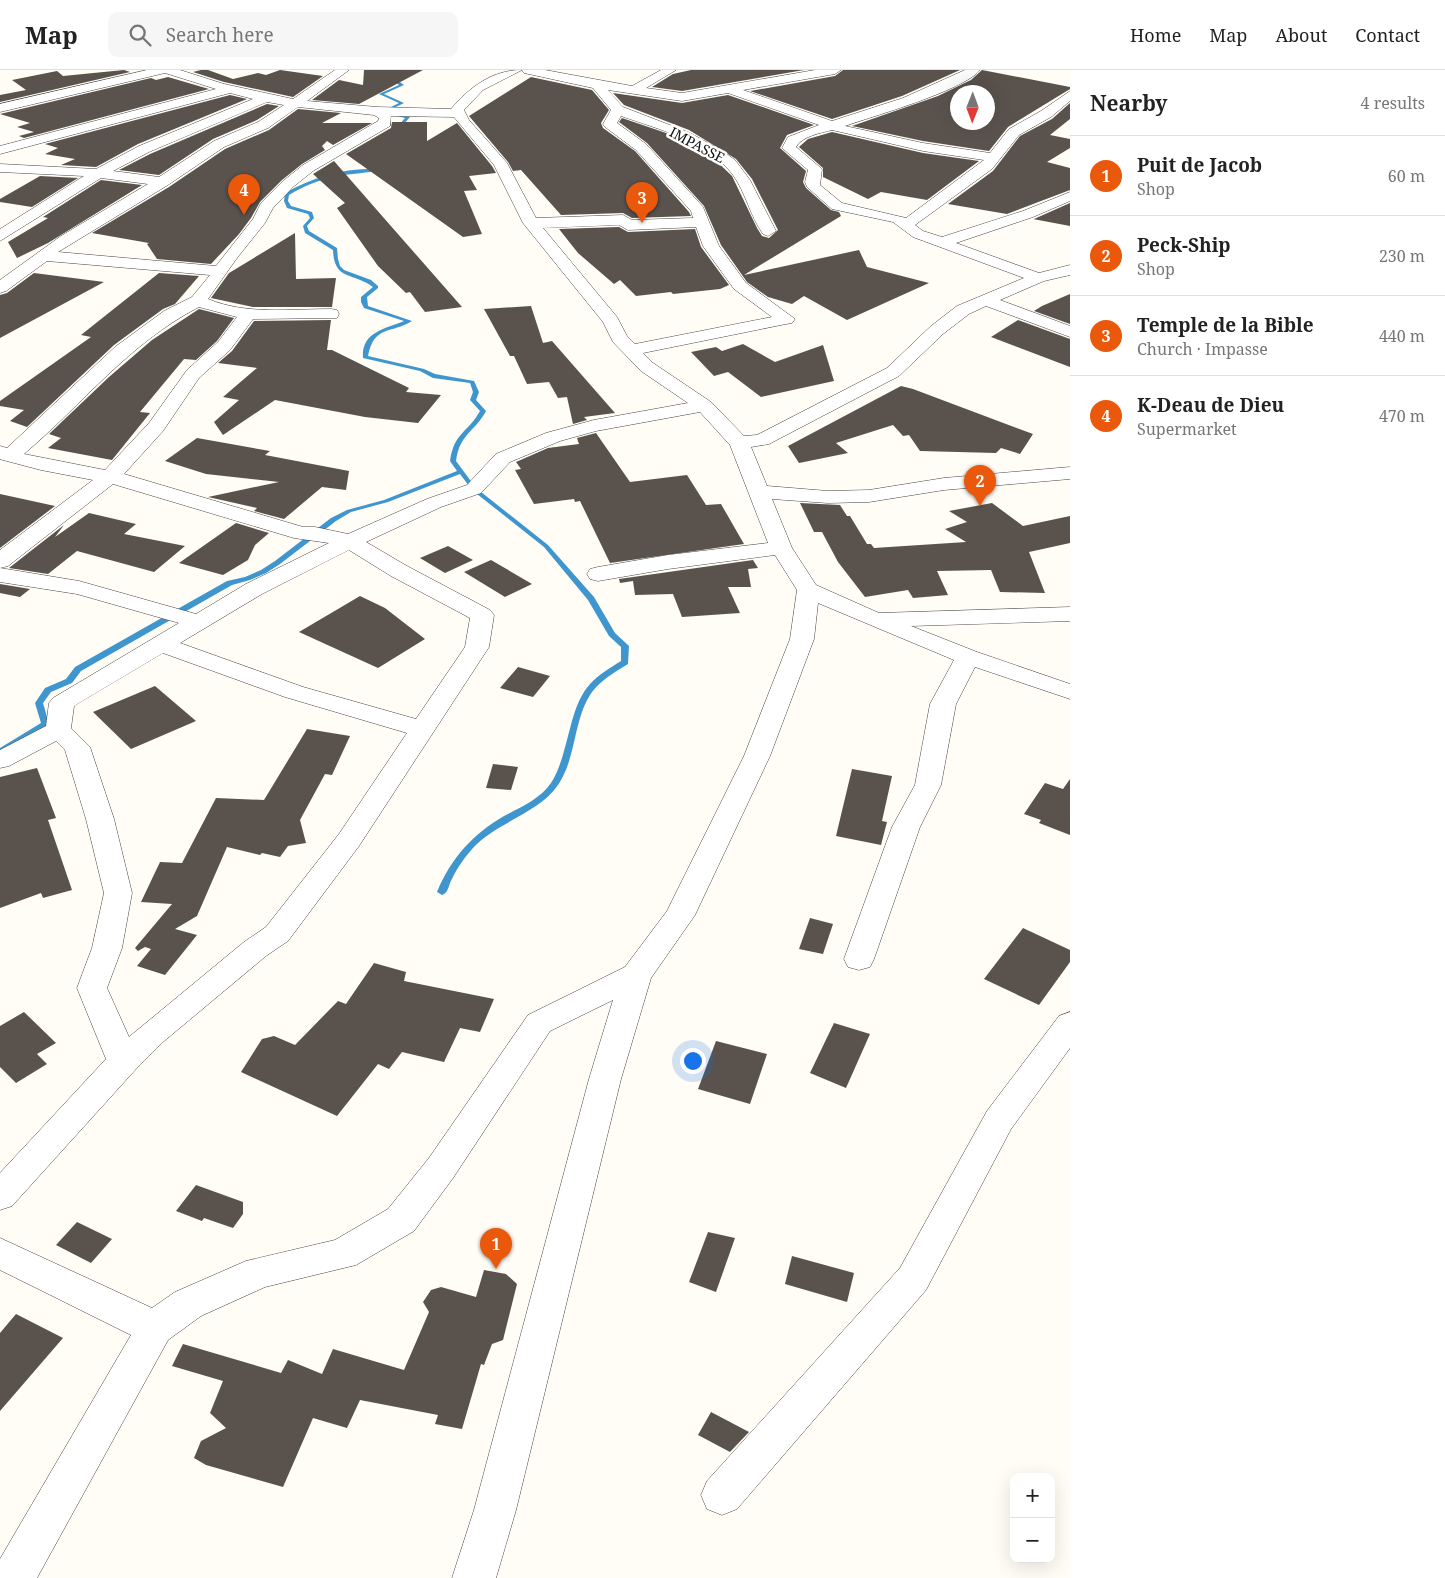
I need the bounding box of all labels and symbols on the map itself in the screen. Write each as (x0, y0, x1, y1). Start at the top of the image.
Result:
north arrow (950, 85, 995, 130)
street label: IMPASSE (666, 122, 728, 167)
pin: 4 (228, 174, 260, 215)
pin: 3 (626, 182, 658, 223)
pin: 2 (964, 465, 996, 506)
your location (680, 1048, 706, 1074)
pin: 1 (480, 1228, 512, 1269)

